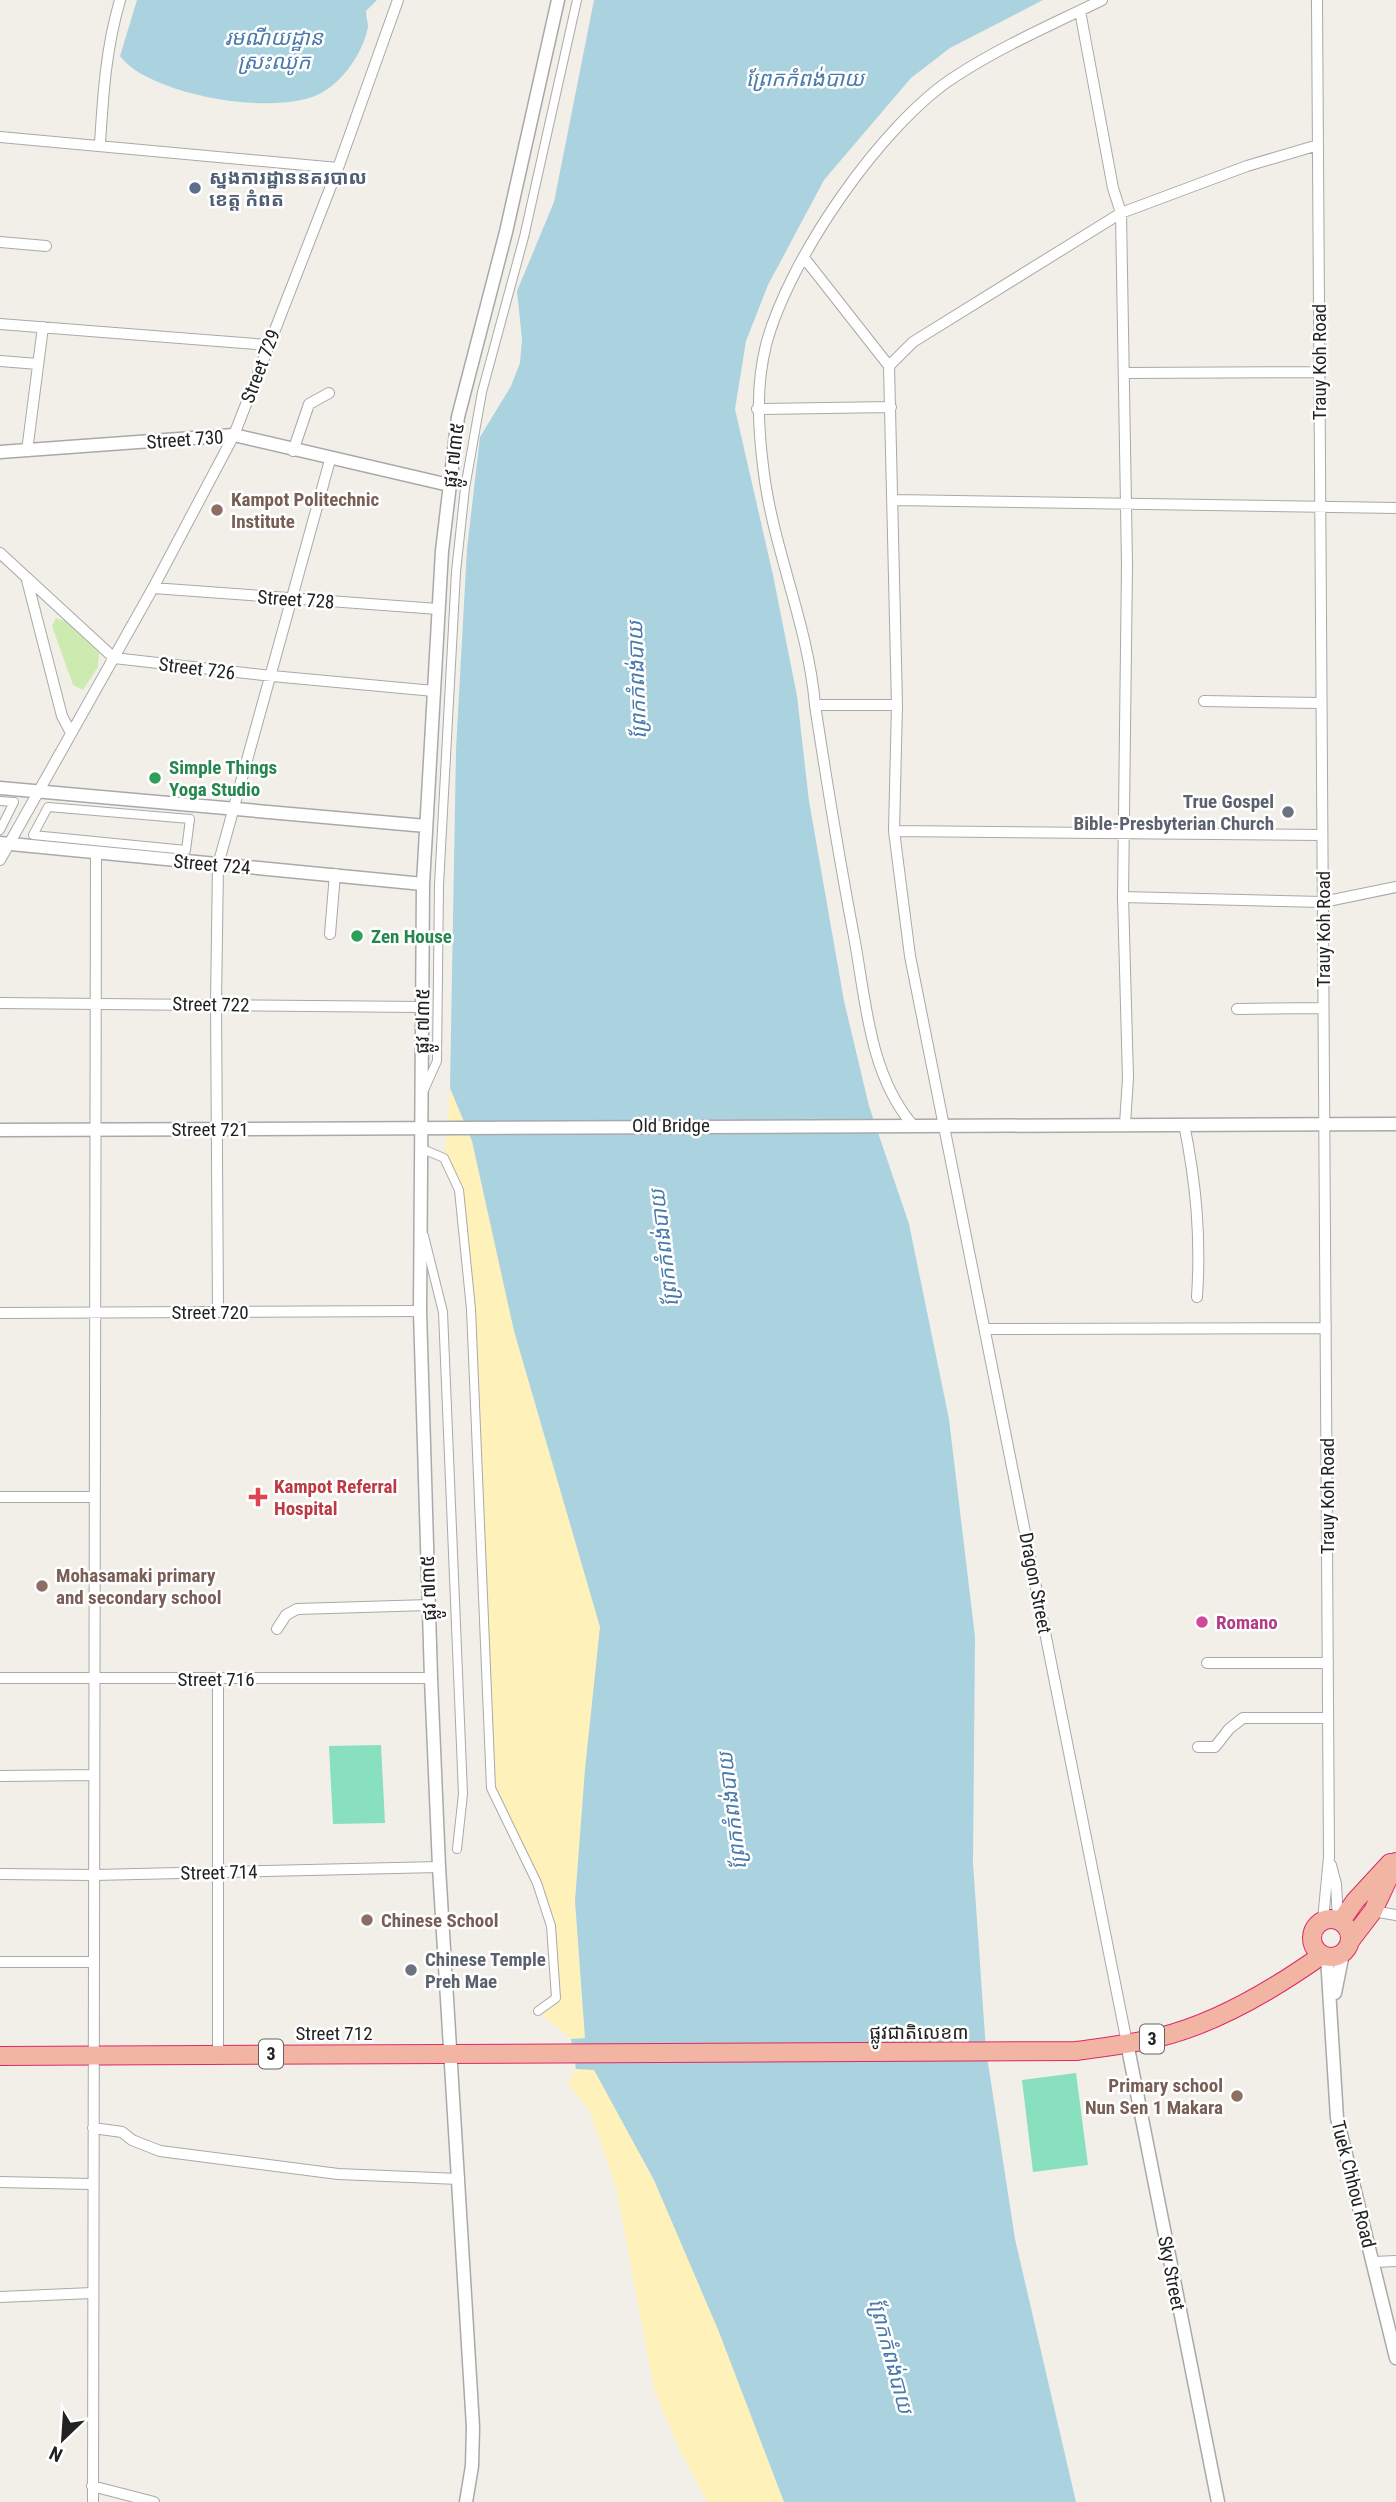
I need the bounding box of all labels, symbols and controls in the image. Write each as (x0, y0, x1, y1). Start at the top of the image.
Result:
water label: រមណីយដ្ឋាន ស្រះឈូក (225, 26, 324, 76)
water label: ព្រែកកំពង់បាយ (746, 66, 866, 92)
place label: ស្នងការដ្ឋាននគរបាល ខេត្ត កំពត (209, 166, 367, 211)
marker: ស្នងការដ្ឋាននគរបាល ខេត្ត កំពត (187, 180, 203, 196)
street label: Trauy Koh Road (1308, 304, 1331, 420)
street label: Street 729 (236, 326, 285, 406)
street label: ផ្លូវ ៧៣៥ (438, 421, 475, 490)
street label: Street 730 (146, 425, 224, 454)
place label: Kampot Politechnic Institute (231, 488, 379, 533)
marker: Kampot Politechnic Institute (209, 502, 225, 518)
street label: Street 728 (257, 585, 335, 614)
water label: ព្រែកកំពង់បាយ (622, 619, 652, 739)
street label: Street 726 (157, 652, 237, 685)
place label: Simple Things Yoga Studio (169, 756, 277, 801)
marker: Simple Things Yoga Studio (147, 770, 163, 786)
place label: True Gospel Bible-Presbyterian Church (1074, 790, 1274, 835)
marker: True Gospel Bible-Presbyterian Church (1280, 804, 1296, 820)
street label: Street 724 (173, 850, 251, 879)
street label: Trauy Koh Road (1312, 871, 1335, 987)
place label: Zen House (371, 925, 452, 948)
marker: Zen House (349, 928, 365, 944)
street label: ផ្លូវ ៧៣៥ (410, 988, 440, 1054)
street label: Street 722 (172, 992, 250, 1017)
street label: Old Bridge (632, 1114, 710, 1137)
street label: Street 721 (171, 1118, 249, 1141)
water label: ព្រែកកំពង់បាយ (644, 1186, 684, 1308)
street label: Street 720 (171, 1301, 249, 1324)
street label: Trauy Koh Road (1316, 1438, 1339, 1554)
place label: Kampot Referral Hospital (274, 1475, 397, 1520)
marker: Kampot Referral Hospital (248, 1487, 268, 1507)
street label: Dragon Street (1014, 1531, 1057, 1636)
street label: ផ្លូវ ៧៣៥ (416, 1554, 447, 1621)
place label: Mohasamaki primary and secondary school (56, 1564, 221, 1609)
marker: Mohasamaki primary and secondary school (34, 1578, 50, 1594)
place label: Romano (1216, 1611, 1278, 1634)
marker: Romano (1194, 1614, 1210, 1630)
street label: Street 716 (177, 1668, 255, 1691)
water label: ព្រែកកំពង់បាយ (712, 1749, 752, 1871)
street label: Street 714 (180, 1860, 258, 1885)
place label: Chinese School (381, 1909, 499, 1932)
marker: Chinese School (359, 1912, 375, 1928)
place label: Chinese Temple Preh Mae (425, 1948, 546, 1993)
marker: Chinese Temple Preh Mae (403, 1962, 419, 1978)
street label: ផ្លូវជាតិលេខ៣ (869, 2021, 969, 2050)
street label: Street 712 (295, 2022, 373, 2045)
road number: 3 (1140, 2024, 1164, 2054)
road number: 3 (259, 2040, 283, 2068)
place label: Primary school Nun Sen 1 Makara (1085, 2074, 1223, 2119)
marker: Primary school Nun Sen 1 Makara (1229, 2088, 1245, 2104)
street label: Tuek Chhou Road (1327, 2118, 1380, 2250)
street label: Sky Street (1153, 2234, 1190, 2312)
water label: ព្រែកកំពង់បាយ (863, 2296, 919, 2418)
north arrow (28, 2404, 98, 2474)
text: N (46, 2441, 66, 2467)

